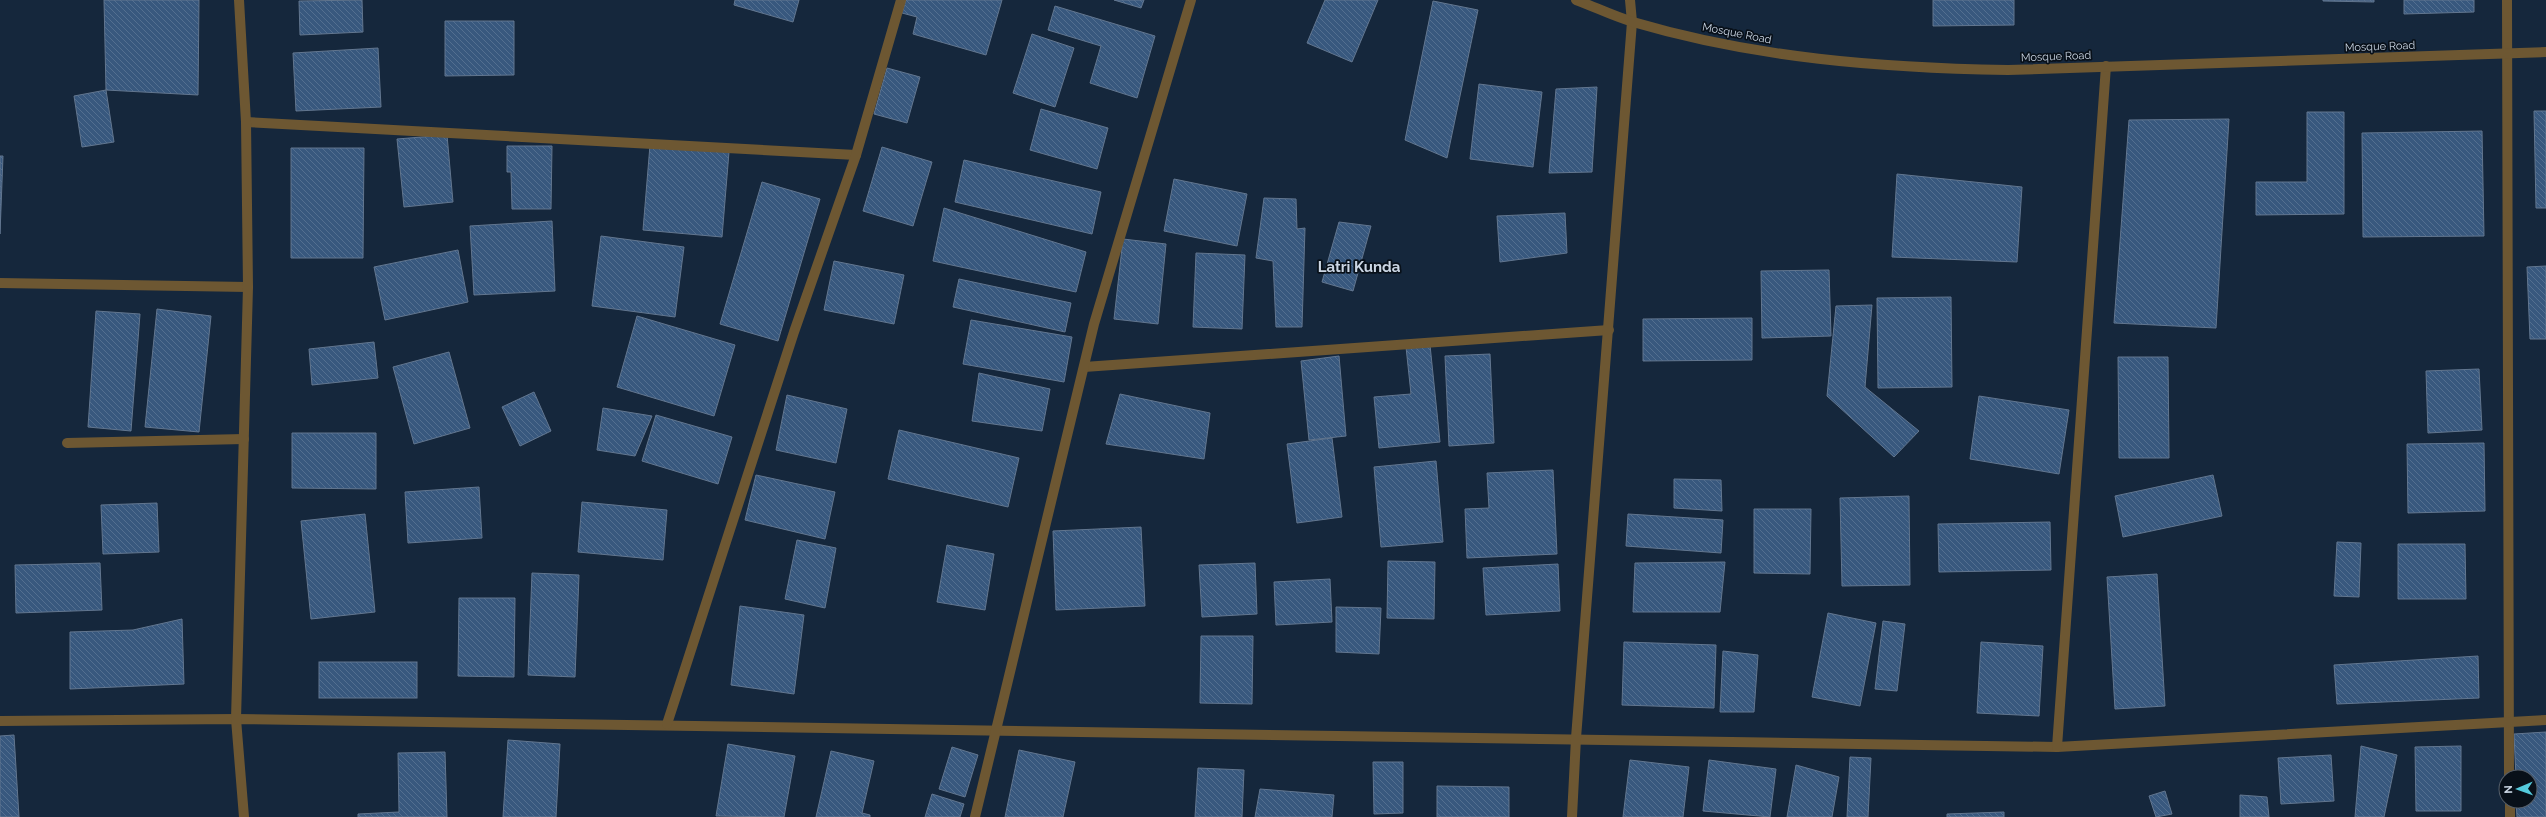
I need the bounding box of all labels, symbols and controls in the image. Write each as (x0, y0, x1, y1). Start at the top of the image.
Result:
street label: Mosque Road (1701, 20, 1773, 47)
street label: Mosque Road (2345, 39, 2416, 54)
street label: Mosque Road (2021, 49, 2092, 64)
district label: Latri Kunda (1318, 258, 1401, 276)
north arrow (2498, 769, 2538, 809)
text: N (2502, 785, 2515, 794)

